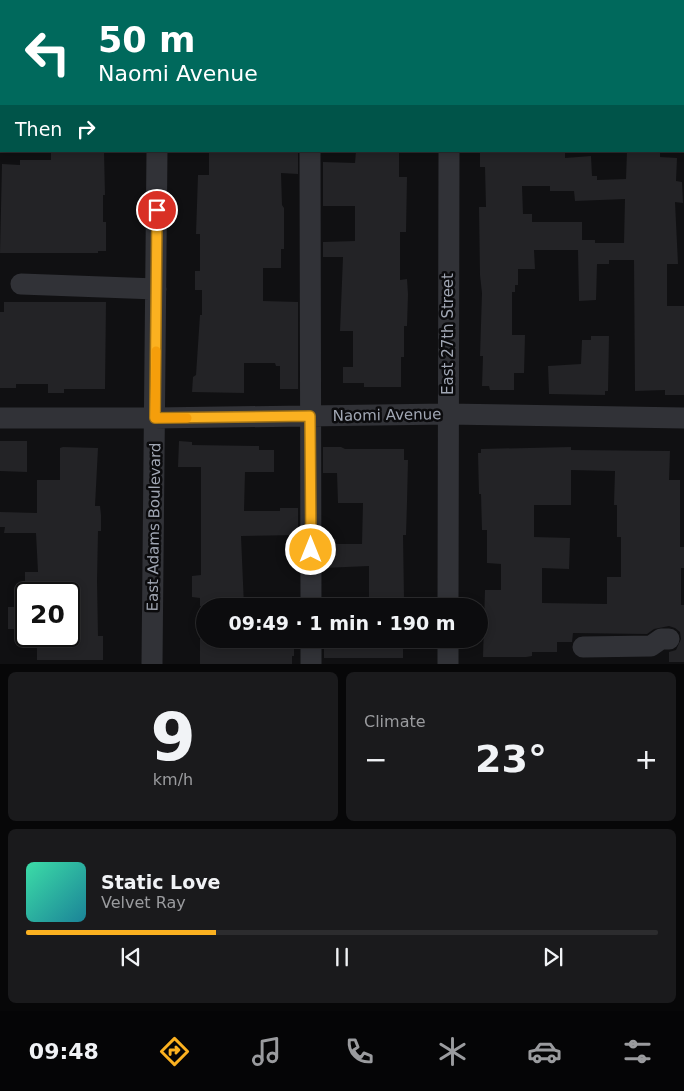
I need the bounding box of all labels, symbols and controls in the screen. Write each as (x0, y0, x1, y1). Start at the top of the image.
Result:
icon: left (15, 20, 80, 85)
text: 50 m (98, 20, 195, 60)
text: Naomi Avenue (98, 61, 258, 86)
icon: right (72, 115, 100, 143)
text: Then (15, 118, 62, 140)
pin (136, 189, 178, 231)
icon: arrive (143, 196, 171, 224)
street label: East 27th Street (439, 273, 457, 395)
street label: Naomi Avenue (332, 405, 442, 425)
street label: East Adams Boulevard (144, 442, 164, 612)
position arrow (284, 523, 336, 575)
speed limit sign: 20 (15, 582, 80, 647)
text: 09:49 · 1 min · 190 m (228, 612, 456, 634)
text: 9 (150, 700, 196, 775)
text: Climate (364, 712, 426, 731)
text: 23° (475, 737, 547, 781)
text: − (364, 743, 387, 776)
text: + (635, 743, 658, 776)
text: km/h (153, 770, 193, 789)
text: Static Love (101, 871, 221, 893)
text: Velvet Ray (101, 893, 186, 912)
icon: previous (117, 943, 145, 971)
icon: pause (328, 943, 356, 971)
icon: next (539, 943, 567, 971)
icon: directions (157, 1034, 192, 1069)
icon: music (249, 1034, 284, 1069)
icon: phone (342, 1034, 377, 1069)
icon: climate (435, 1034, 470, 1069)
icon: car (527, 1034, 562, 1069)
icon: filters (620, 1034, 655, 1069)
text: 09:48 (29, 1039, 99, 1064)

